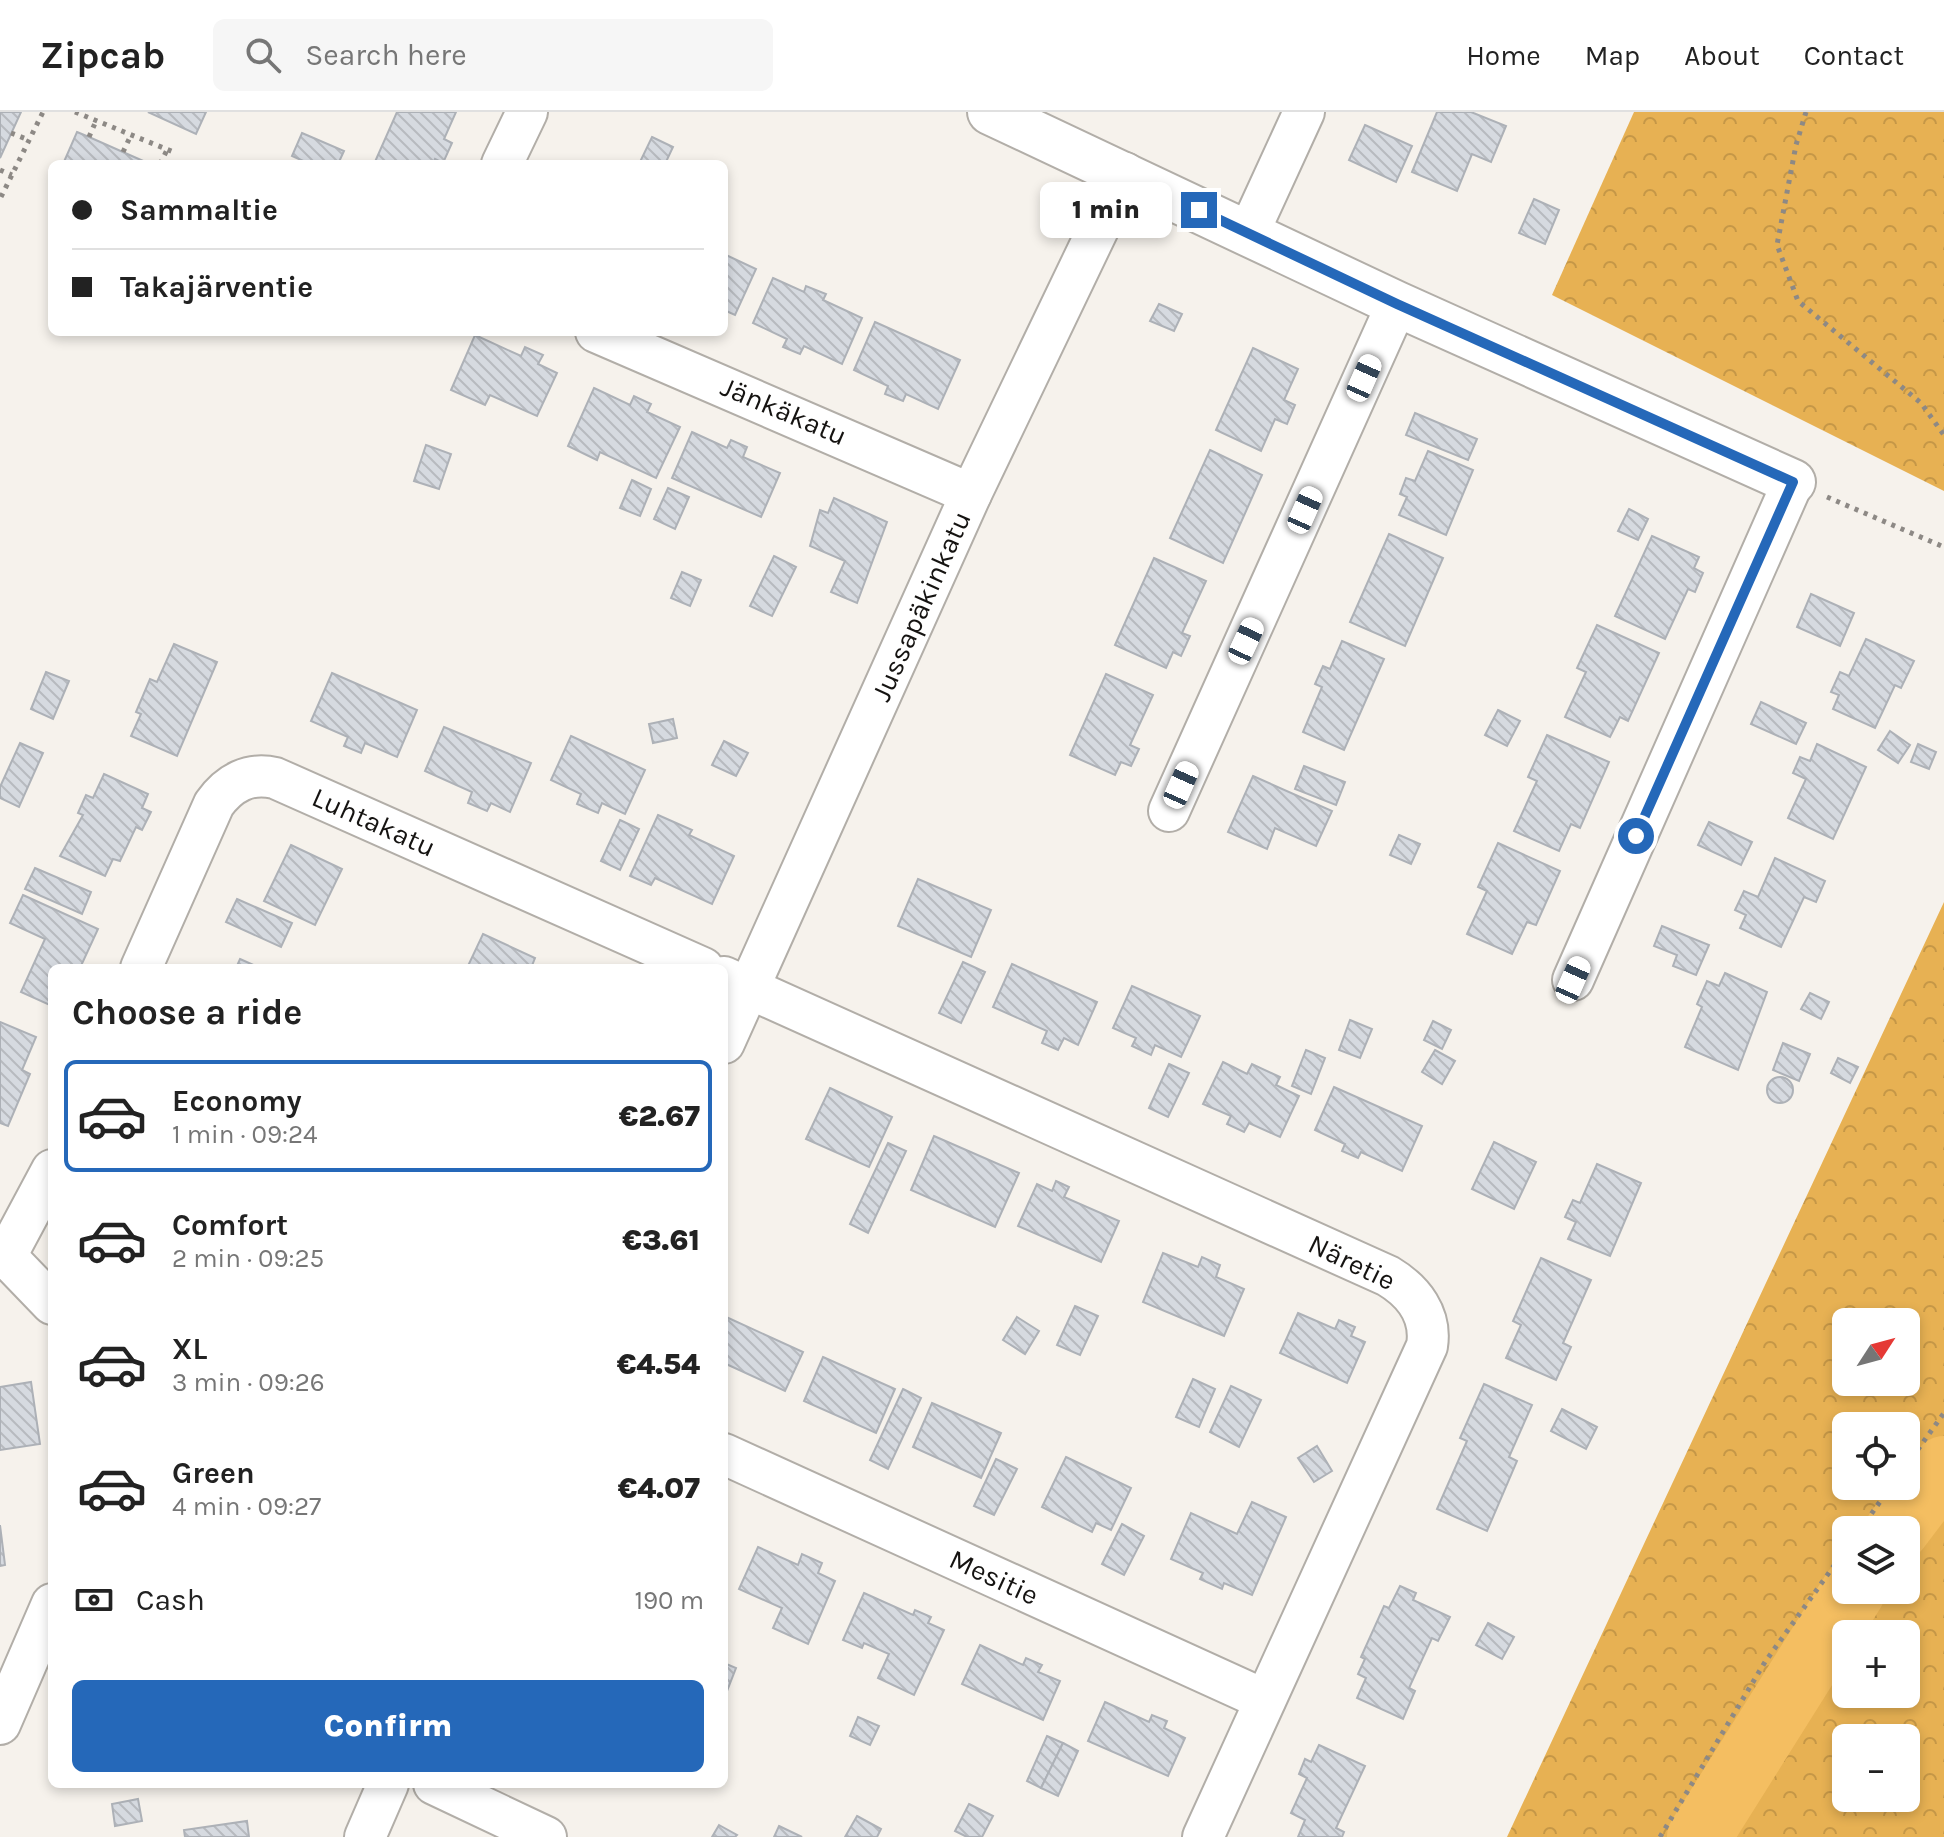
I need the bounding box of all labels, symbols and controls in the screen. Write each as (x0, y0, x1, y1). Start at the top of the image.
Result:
search box (213, 19, 773, 91)
text: Zipcab (40, 33, 165, 78)
icon: search (241, 33, 285, 77)
text: Search here (305, 37, 467, 73)
text: Home (1466, 39, 1541, 72)
text: Map (1585, 39, 1640, 72)
text: About (1684, 39, 1760, 72)
text: Contact (1804, 39, 1904, 72)
callout: 1 min (1039, 182, 1171, 238)
text: Sammaltie (120, 192, 278, 228)
route end (1181, 192, 1217, 228)
text: 1 min (1072, 194, 1140, 225)
text: Takajärventie (120, 269, 313, 305)
car (1343, 351, 1385, 405)
street label: Jänkäkatu (716, 370, 852, 452)
car (1284, 483, 1326, 537)
street label: Jussapäkinkatu (864, 506, 978, 706)
car (1225, 614, 1267, 668)
car (1160, 758, 1202, 812)
street label: Luhtakatu (307, 780, 441, 864)
route start (1618, 818, 1654, 854)
car (1552, 953, 1594, 1007)
text: Choose a ride (72, 991, 302, 1033)
icon: car (76, 1080, 148, 1152)
text: Economy (172, 1083, 302, 1119)
text: €2.67 (619, 1098, 700, 1134)
text: 1 min · 09:24 (172, 1119, 318, 1150)
icon: car (76, 1204, 148, 1276)
text: Comfort (172, 1207, 288, 1243)
text: €3.61 (622, 1222, 700, 1258)
street label: Näretie (1303, 1227, 1401, 1297)
text: 2 min · 09:25 (172, 1243, 324, 1274)
north arrow (1832, 1308, 1920, 1396)
map controls (1832, 1308, 1920, 1812)
icon: car (76, 1328, 148, 1400)
text: XL (172, 1331, 207, 1367)
text: €4.54 (617, 1346, 700, 1382)
text: 3 min · 09:26 (172, 1367, 325, 1398)
button: locate (1832, 1412, 1920, 1500)
icon: car (76, 1452, 148, 1524)
text: Green (172, 1455, 255, 1491)
text: €4.07 (618, 1470, 700, 1506)
text: 4 min · 09:27 (172, 1491, 321, 1522)
button: layers (1832, 1516, 1920, 1604)
street label: Mesitie (944, 1542, 1044, 1612)
icon: cash (72, 1578, 116, 1622)
text: Cash (136, 1582, 205, 1618)
text: 190 m (634, 1585, 704, 1616)
button: + (1832, 1620, 1920, 1708)
button: Confirm (72, 1680, 704, 1772)
button: − (1832, 1724, 1920, 1812)

